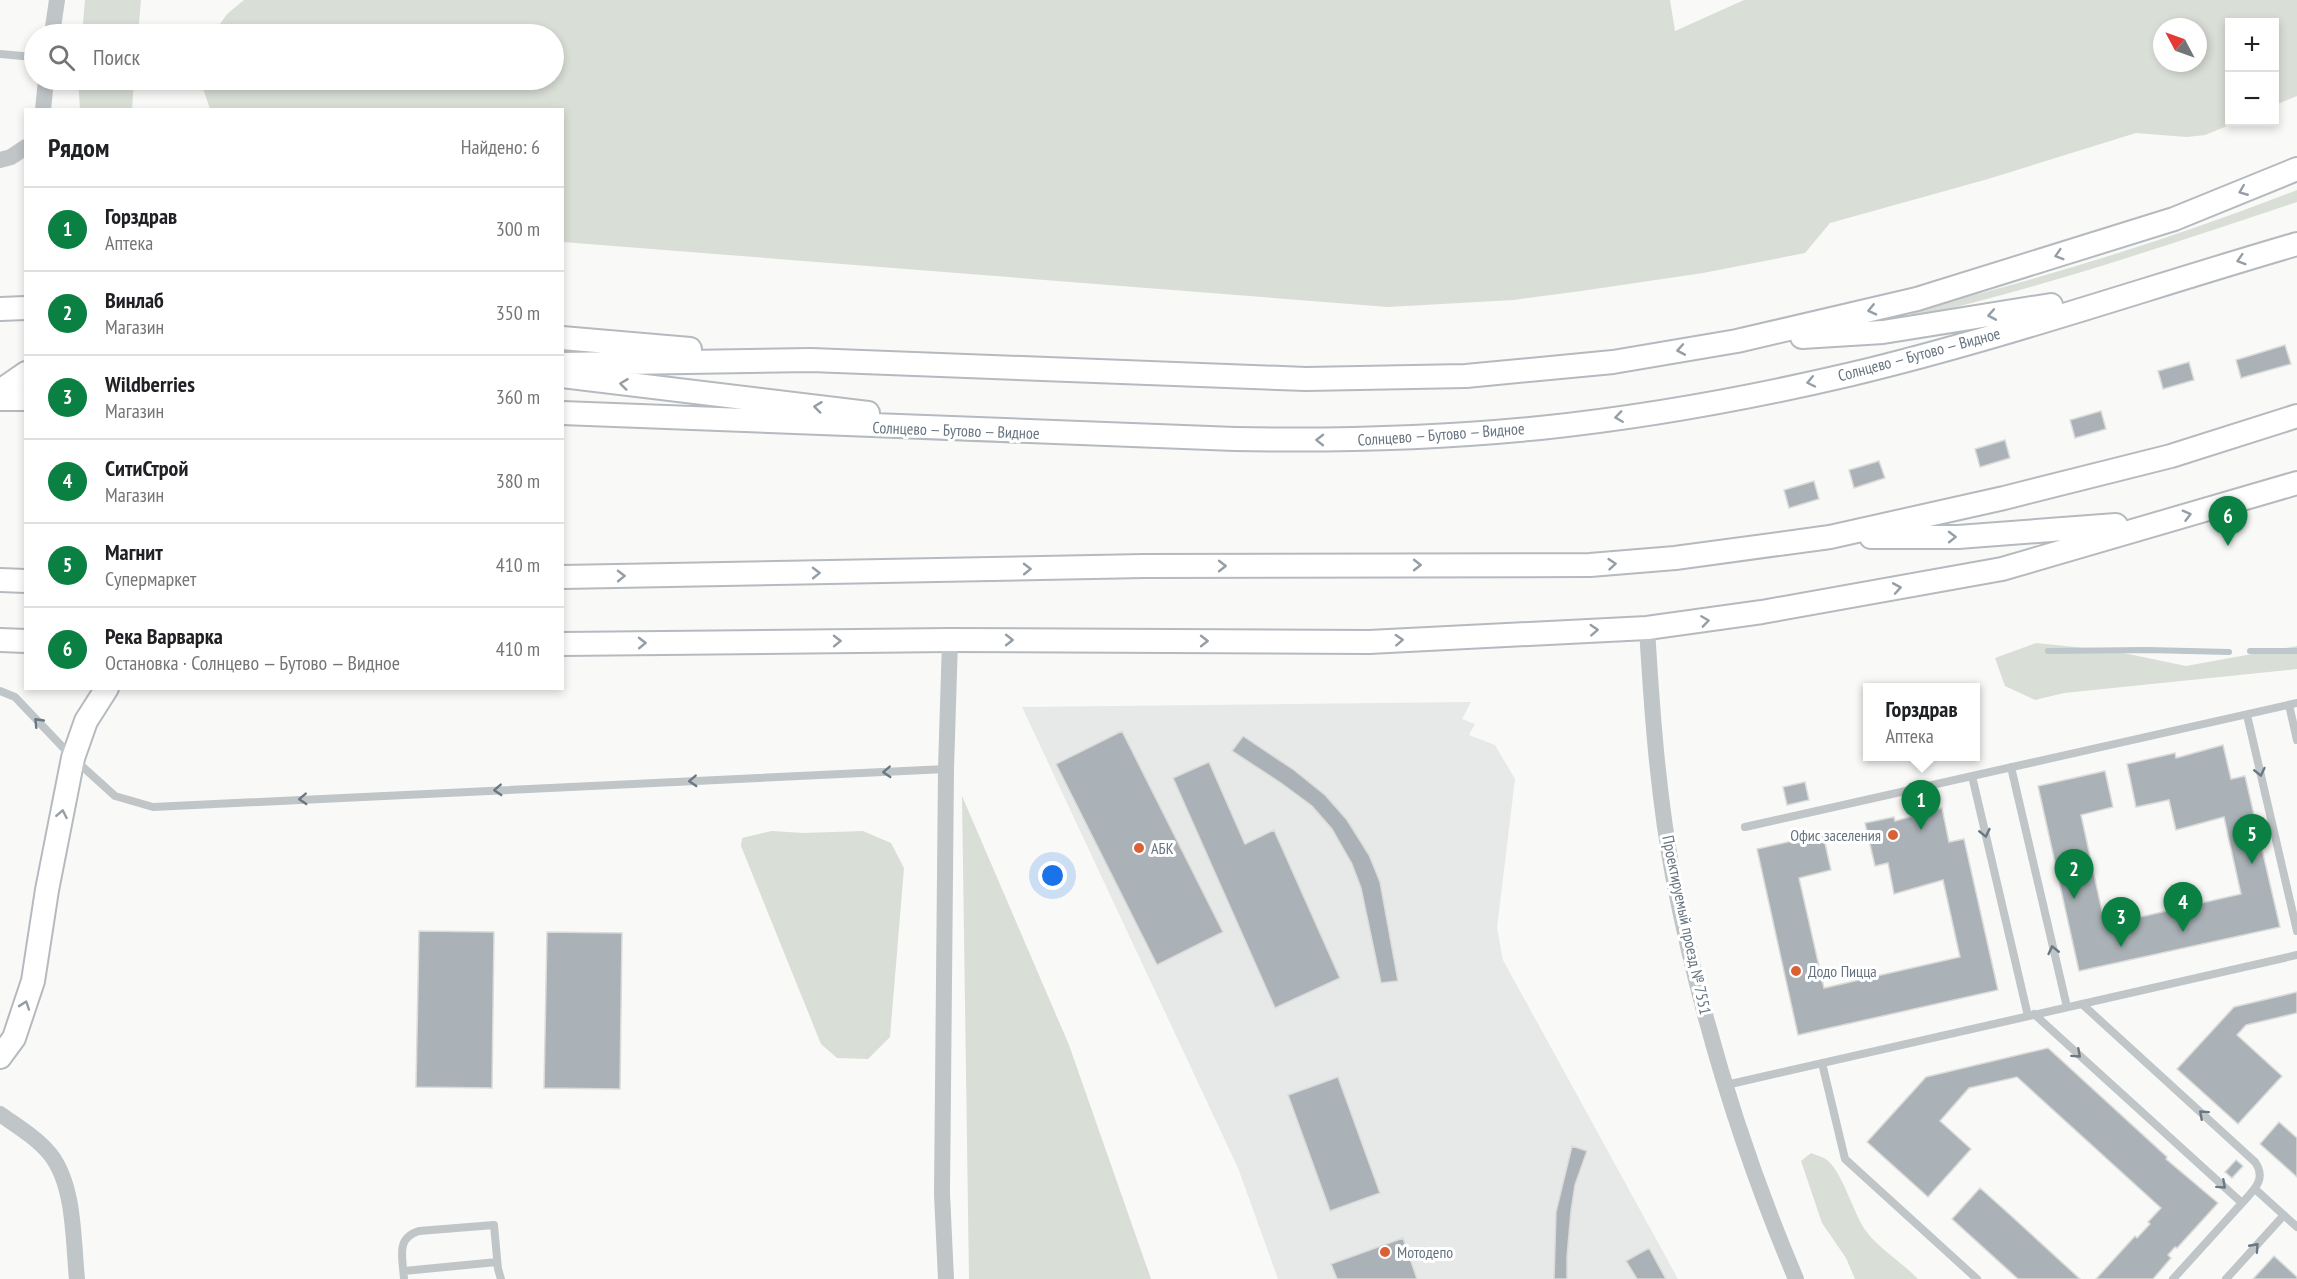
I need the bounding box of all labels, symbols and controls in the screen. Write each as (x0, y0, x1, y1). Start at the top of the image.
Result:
north arrow (2153, 18, 2207, 72)
map controls (2225, 18, 2279, 126)
button: + (2225, 18, 2279, 72)
search box (24, 24, 564, 90)
icon: search (45, 41, 78, 74)
text: Поиск (93, 43, 140, 71)
button: − (2225, 72, 2279, 126)
text: Рядом (48, 131, 109, 164)
text: Найдено: 6 (461, 134, 540, 160)
one-way arrow (2238, 184, 2249, 196)
text: Горздрав (105, 202, 177, 230)
text: 1 (63, 216, 72, 242)
text: 300 m (496, 216, 540, 242)
text: Аптека (105, 230, 153, 256)
one-way arrow (2054, 248, 2065, 260)
one-way arrow (2236, 253, 2247, 265)
text: Винлаб (105, 286, 164, 314)
text: 2 (63, 300, 72, 326)
text: 350 m (496, 300, 540, 326)
one-way arrow (1867, 302, 1877, 315)
one-way arrow (1988, 308, 1998, 321)
text: Магазин (105, 314, 164, 340)
street label: Солнцево — Бутово — Видное (1836, 323, 2002, 385)
one-way arrow (1676, 344, 1686, 356)
text: Wildberries (105, 370, 195, 398)
one-way arrow (1806, 375, 1816, 388)
one-way arrow (620, 378, 629, 390)
text: 3 (63, 384, 72, 410)
text: 360 m (496, 384, 540, 410)
text: Магазин (105, 398, 164, 424)
one-way arrow (813, 401, 822, 413)
one-way arrow (1615, 411, 1624, 423)
street label: Солнцево — Бутово — Видное (872, 417, 1040, 443)
street label: Солнцево — Бутово — Видное (1357, 418, 1525, 450)
one-way arrow (1316, 434, 1325, 446)
text: СитиСтрой (105, 454, 188, 482)
text: 4 (63, 468, 72, 494)
text: 380 m (496, 468, 540, 494)
text: Магазин (105, 482, 164, 508)
pin: 6 (2208, 496, 2248, 546)
one-way arrow (2182, 509, 2192, 522)
one-way arrow (1947, 531, 1956, 543)
text: Магнит (105, 538, 163, 566)
text: 5 (63, 552, 72, 578)
text: 410 m (496, 552, 540, 578)
one-way arrow (1607, 557, 1616, 570)
one-way arrow (1412, 559, 1421, 571)
one-way arrow (1217, 560, 1226, 572)
one-way arrow (1022, 563, 1031, 575)
text: Супермаркет (105, 566, 196, 592)
one-way arrow (811, 567, 820, 579)
one-way arrow (616, 570, 625, 582)
one-way arrow (1892, 582, 1902, 595)
one-way arrow (1700, 615, 1709, 627)
text: Река Варварка (105, 622, 223, 650)
one-way arrow (1589, 624, 1598, 637)
one-way arrow (1004, 634, 1013, 646)
one-way arrow (1394, 634, 1403, 647)
one-way arrow (832, 635, 841, 647)
one-way arrow (1199, 635, 1208, 647)
text: 6 (63, 636, 72, 662)
text: 410 m (496, 636, 540, 662)
one-way arrow (637, 637, 646, 649)
text: Остановка · Солнцево — Бутово — Видное (105, 650, 400, 676)
popup (1863, 683, 1980, 761)
text: Горздрав (1885, 695, 1958, 723)
one-way arrow (34, 718, 45, 728)
text: Аптека (1885, 723, 1934, 749)
one-way arrow (883, 765, 892, 778)
one-way arrow (2253, 766, 2266, 776)
one-way arrow (688, 774, 697, 787)
pin: 1 (1902, 780, 1940, 830)
one-way arrow (493, 784, 502, 797)
one-way arrow (299, 793, 308, 806)
one-way arrow (55, 809, 68, 819)
pin: 5 (2232, 814, 2272, 864)
place label: Офис заселения (1790, 825, 1881, 845)
one-way arrow (1978, 827, 1991, 837)
marker: Офис заселения (1886, 828, 1900, 842)
street label: Проектируемый проезд № 7551 (1658, 834, 1716, 1016)
place label: АБК (1151, 838, 1174, 858)
marker: АБК (1132, 841, 1146, 855)
pin: 2 (2054, 850, 2094, 899)
your location (1038, 861, 1067, 890)
pin: 4 (2164, 882, 2202, 932)
pin: 3 (2102, 898, 2140, 947)
one-way arrow (2048, 945, 2061, 955)
place label: Додо Пицца (1808, 961, 1877, 981)
marker: Додо Пицца (1789, 964, 1803, 978)
one-way arrow (18, 1000, 31, 1011)
one-way arrow (2071, 1047, 2081, 1058)
one-way arrow (2199, 1110, 2210, 1121)
one-way arrow (2215, 1178, 2225, 1189)
place label: Мотодепо (1397, 1242, 1453, 1262)
one-way arrow (2248, 1243, 2259, 1254)
marker: Мотодепо (1378, 1245, 1392, 1259)

